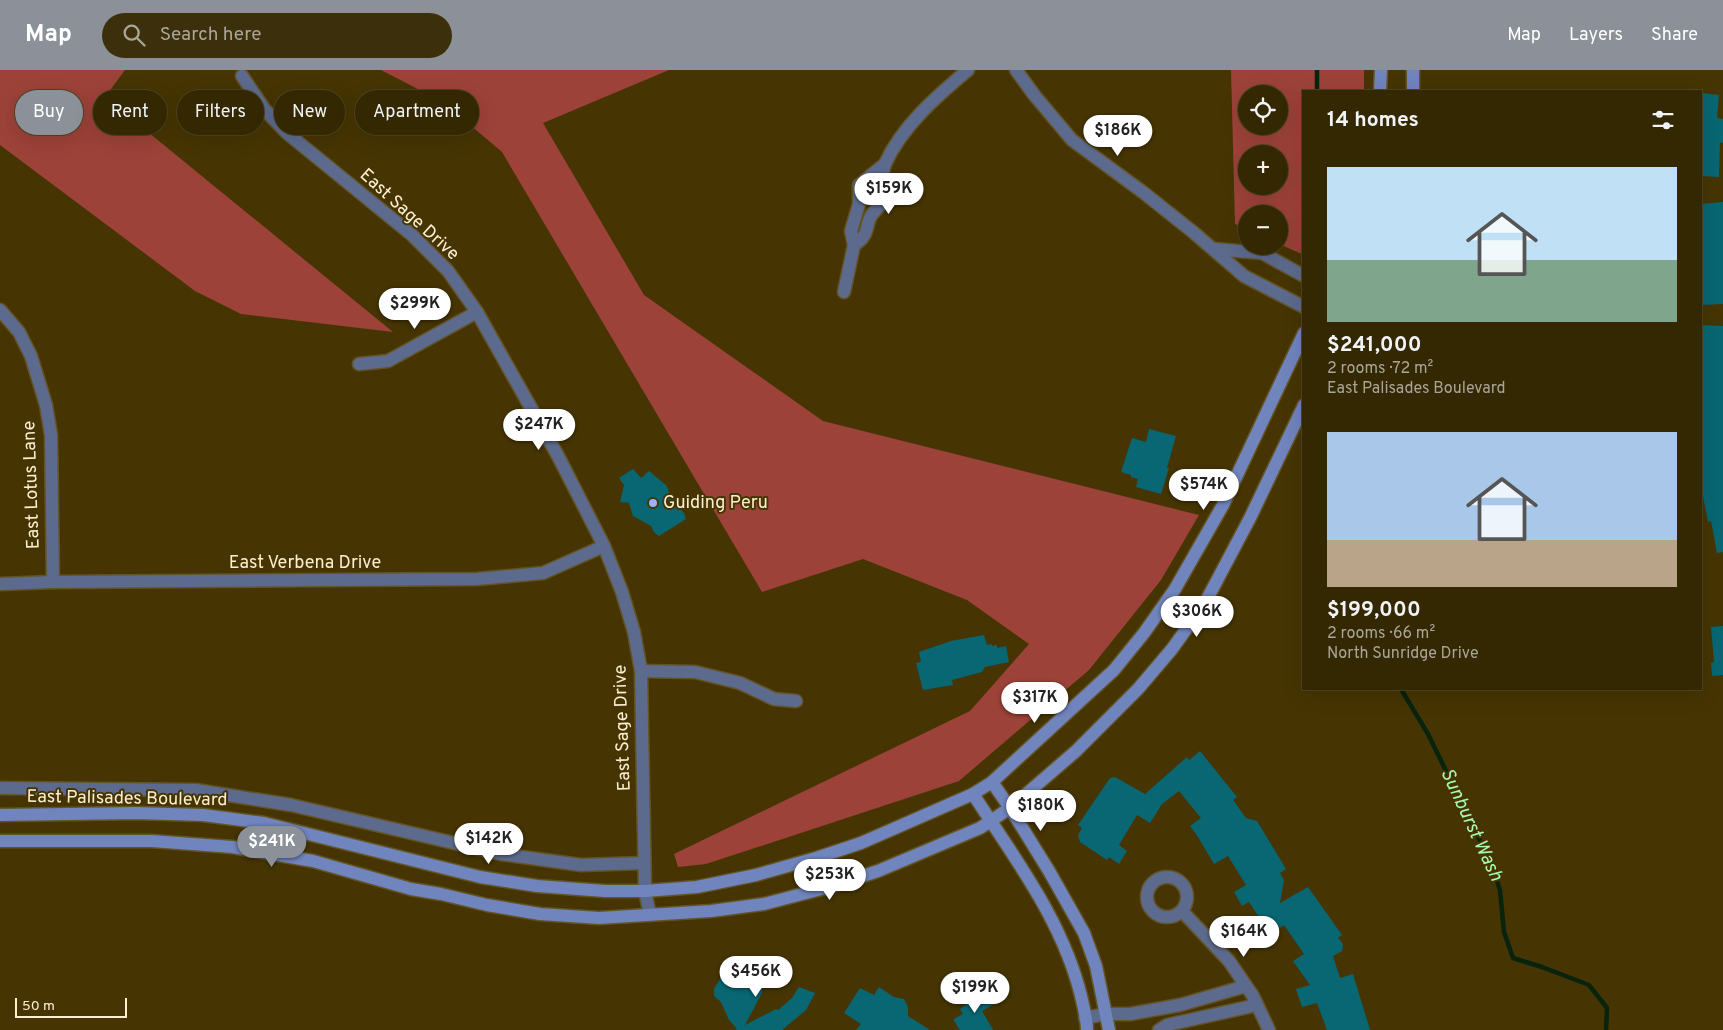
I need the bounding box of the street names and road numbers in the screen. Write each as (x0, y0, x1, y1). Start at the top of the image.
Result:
street label: East Sage Drive (354, 164, 464, 266)
street label: East Lotus Lane (18, 420, 46, 550)
street label: East Verbena Drive (229, 552, 381, 575)
street label: East Sage Drive (609, 664, 637, 792)
street label: East Palisades Boulevard (26, 786, 228, 812)

